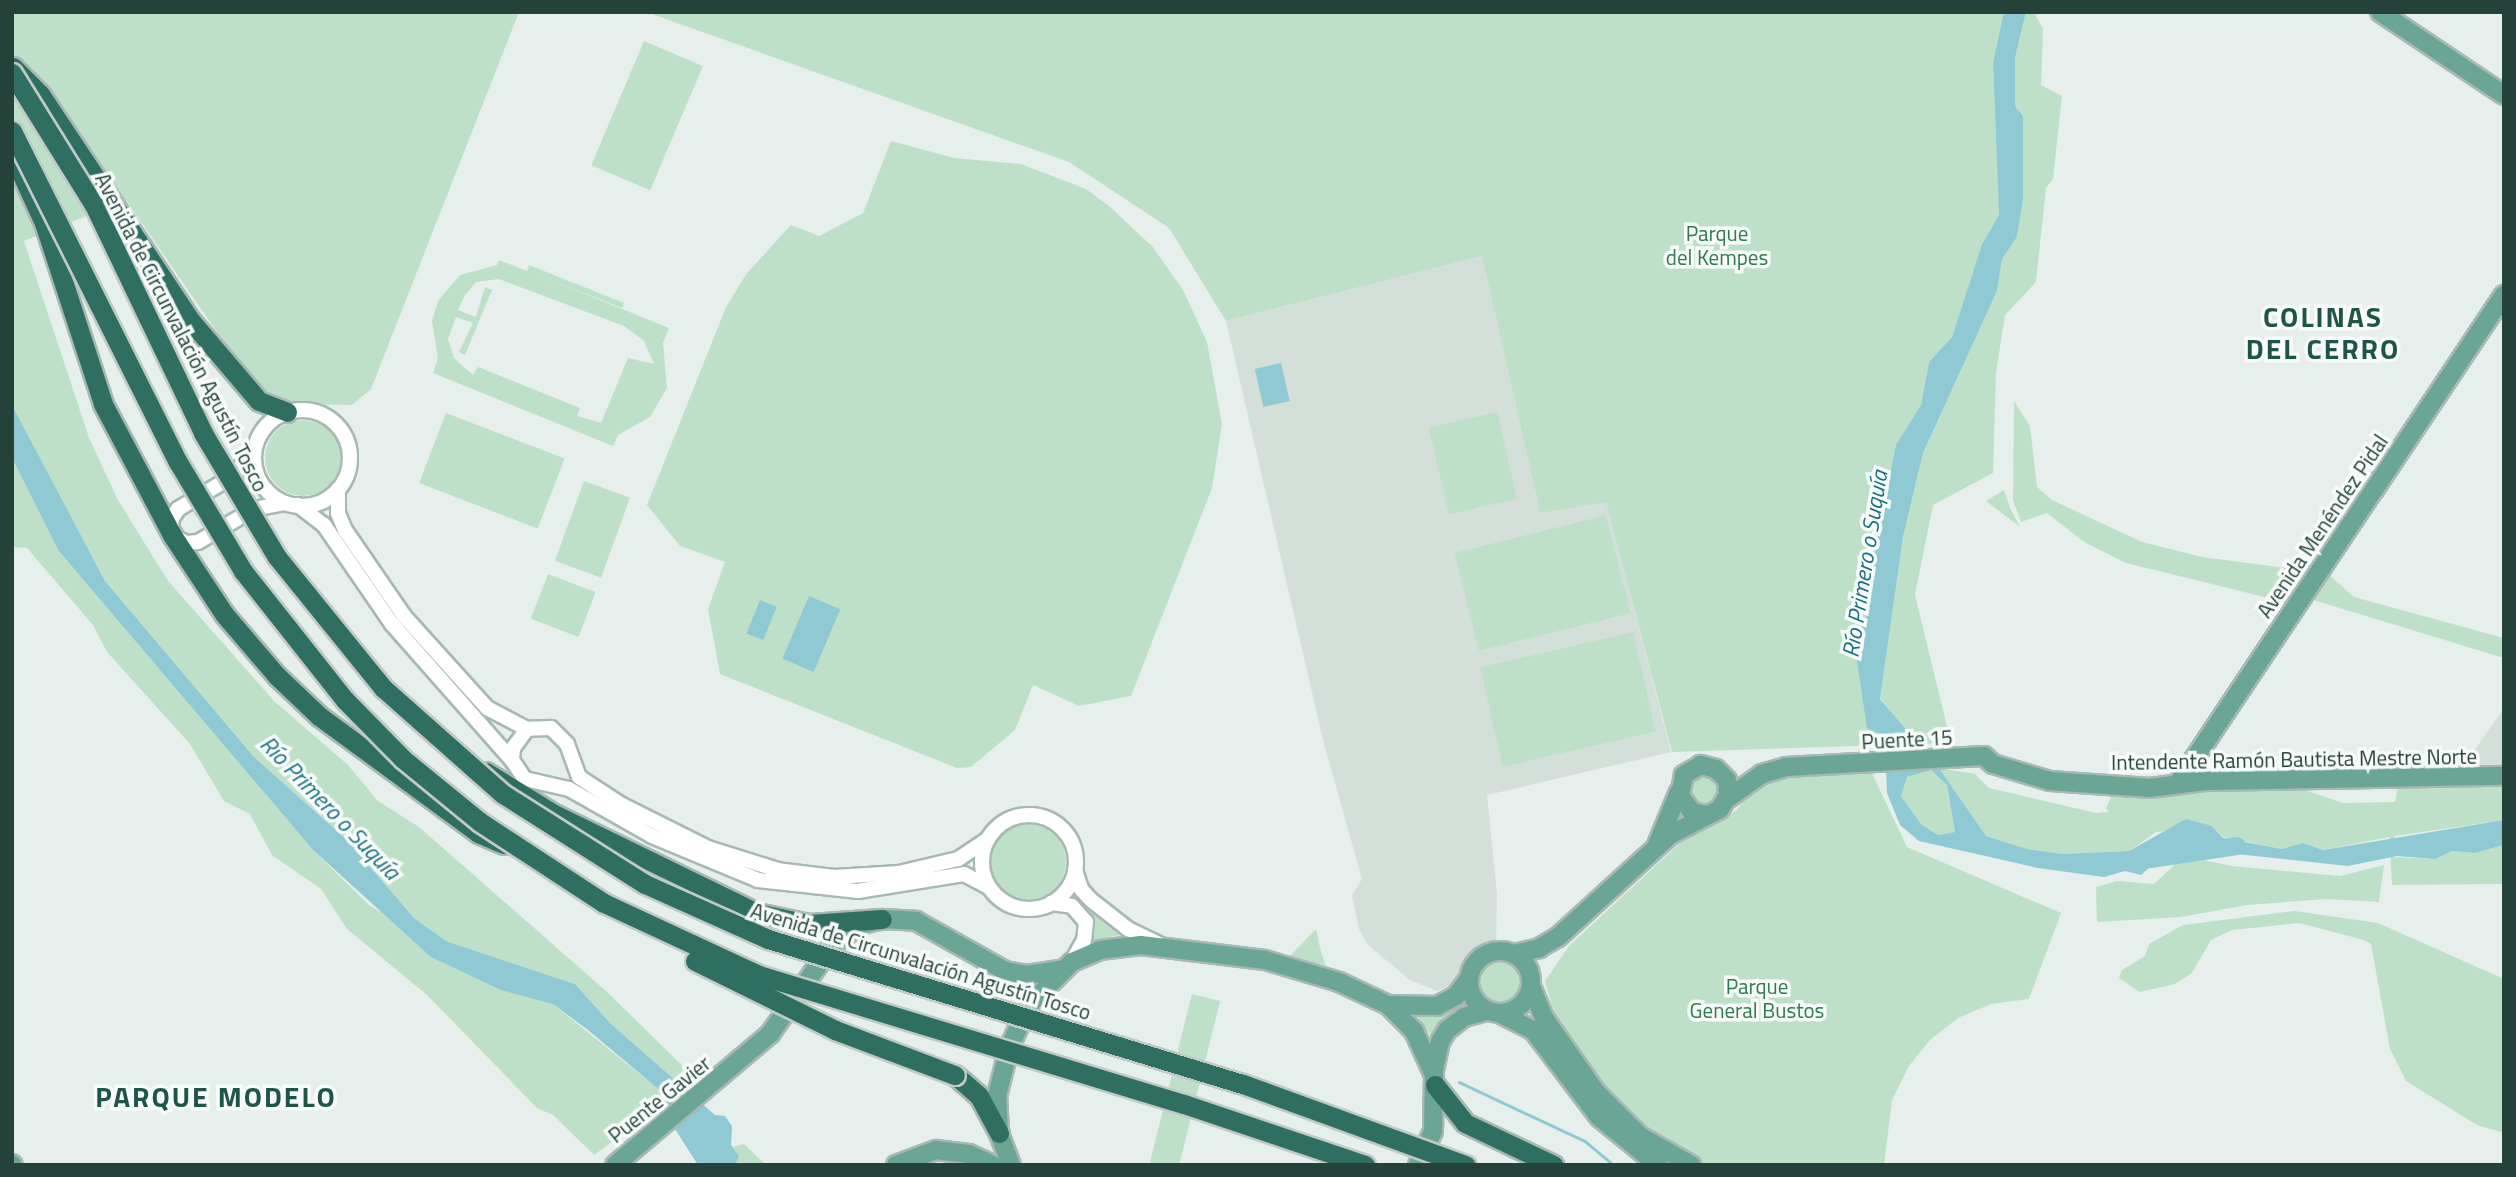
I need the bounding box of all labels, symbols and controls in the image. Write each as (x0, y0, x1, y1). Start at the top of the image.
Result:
street label: Avenida de Circunvalación Agustín Tosco (90, 168, 274, 496)
park label: Parque del Kempes (1666, 220, 1768, 270)
district label: COLINAS DEL CERRO (2247, 300, 2399, 366)
street label: Avenida Menéndez Pidal (2251, 430, 2393, 622)
water label: Río Primero o Suquía (1837, 468, 1893, 660)
street label: Puente 15 (1861, 724, 1953, 754)
water label: Río Primero o Suquía (254, 730, 406, 886)
street label: Intendente Ramón Bautista Mestre Norte (2111, 743, 2477, 775)
street label: Avenida de Circunvalación Agustín Tosco (748, 897, 1094, 1025)
park label: Parque General Bustos (1690, 973, 1824, 1023)
street label: Puente Gavier (603, 1050, 715, 1148)
district label: PARQUE MODELO (97, 1080, 335, 1114)

